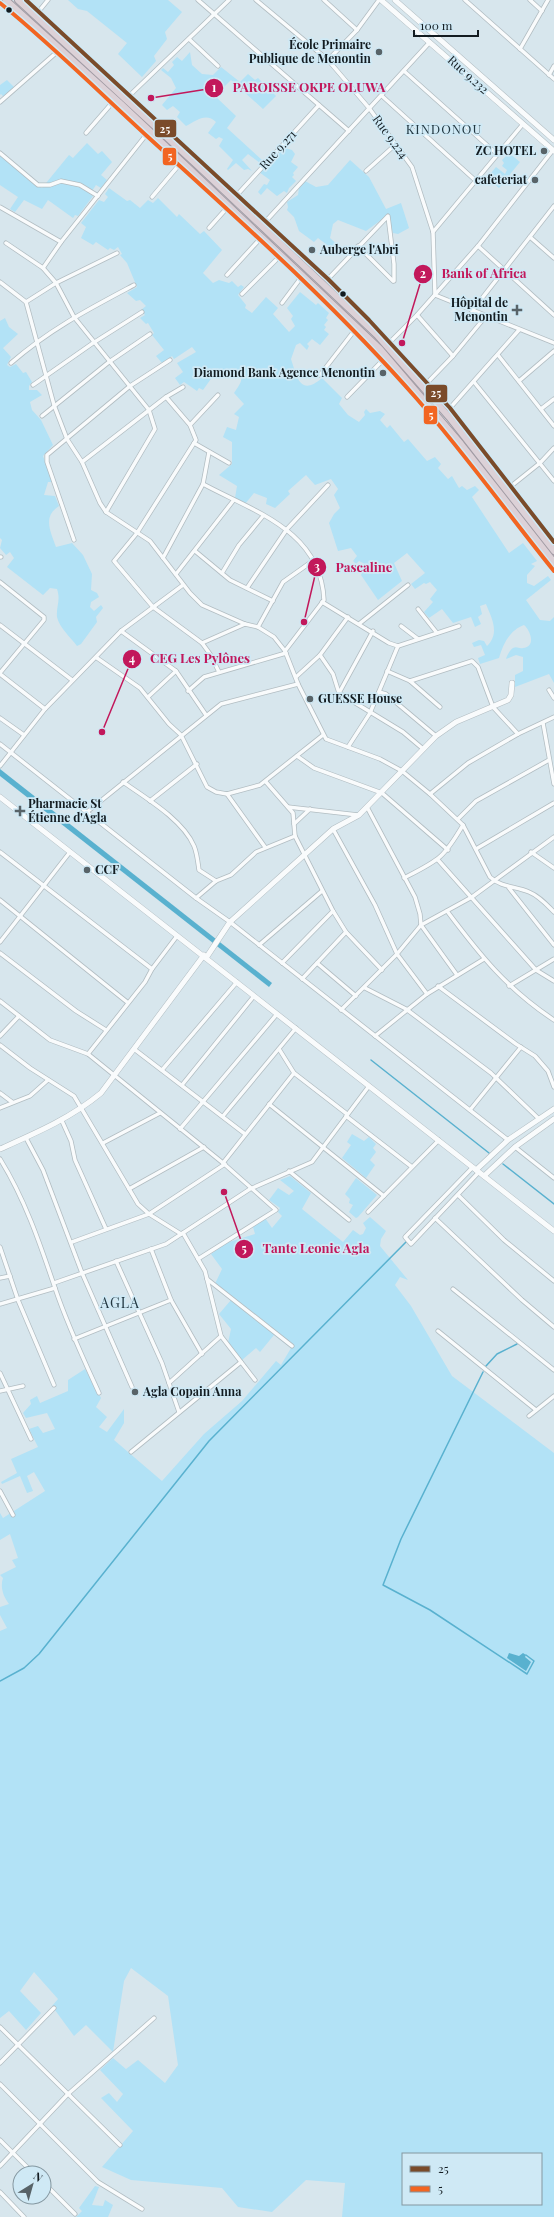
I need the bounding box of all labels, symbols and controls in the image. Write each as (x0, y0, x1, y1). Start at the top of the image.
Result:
unlabelled marker (4, 5, 14, 15)
scale bar (414, 12, 478, 38)
text: 100 m (420, 17, 453, 33)
place label: École Primaire Publique de Menontin (249, 36, 372, 66)
marker: École Primaire Publique de Menontin (374, 47, 384, 57)
street label: Rue 9.232 (445, 52, 493, 97)
callout: PAROISSE OKPE OLUWA (204, 75, 393, 100)
text: PAROISSE OKPE OLUWA (233, 78, 386, 95)
text: 1 (212, 79, 217, 95)
street label: Rue 9.224 (370, 111, 412, 162)
line badge: 25 (154, 119, 177, 138)
district label: KINDONOU (406, 120, 482, 137)
text: 25 (160, 121, 170, 136)
street label: Rue 9.271 (255, 126, 300, 173)
place label: ZC HOTEL (476, 142, 537, 158)
marker: ZC HOTEL (539, 146, 549, 156)
line badge: 5 (162, 147, 177, 166)
text: 5 (167, 148, 173, 163)
place label: cafeteriat (475, 171, 528, 187)
marker: cafeteriat (530, 175, 540, 185)
place label: Auberge l'Abri (319, 241, 399, 257)
marker: Auberge l'Abri (307, 245, 317, 255)
callout: Bank of Africa (413, 261, 535, 286)
text: Bank of Africa (441, 264, 527, 281)
text: 2 (420, 265, 426, 281)
unlabelled marker (338, 289, 348, 299)
place label: Hôpital de Menontin (451, 294, 509, 324)
marker: Hôpital de Menontin (511, 304, 523, 316)
place label: Diamond Bank Agence Menontin (193, 364, 376, 380)
marker: Diamond Bank Agence Menontin (378, 368, 388, 378)
line badge: 25 (425, 384, 448, 403)
text: 25 (431, 385, 441, 400)
line badge: 5 (423, 405, 438, 425)
text: 5 (428, 407, 434, 422)
callout: Pascaline (307, 555, 400, 580)
text: 3 (314, 558, 320, 574)
text: Pascaline (336, 558, 393, 575)
callout: CEG Les Pylônes (122, 646, 258, 671)
text: CEG Les Pylônes (150, 649, 250, 666)
text: 4 (129, 650, 135, 666)
place label: GUESSE House (318, 690, 402, 706)
marker: GUESSE House (305, 694, 315, 704)
place label: Pharmacie St Étienne d'Agla (28, 795, 107, 825)
marker: Pharmacie St Étienne d'Agla (15, 806, 25, 816)
place label: CCF (95, 861, 119, 877)
marker: CCF (82, 865, 92, 875)
callout: Tante Leonie Agla (234, 1236, 377, 1261)
text: Tante Leonie Agla (263, 1239, 370, 1256)
text: 5 (241, 1240, 247, 1256)
district label: AGLA (99, 1293, 140, 1312)
place label: Agla Copain Anna (142, 1383, 242, 1399)
marker: Agla Copain Anna (130, 1387, 140, 1397)
legend (402, 2153, 542, 2205)
text: 25 (438, 2160, 449, 2176)
north arrow (12, 2165, 52, 2205)
text: N (31, 2168, 46, 2185)
text: 5 (438, 2180, 443, 2196)

